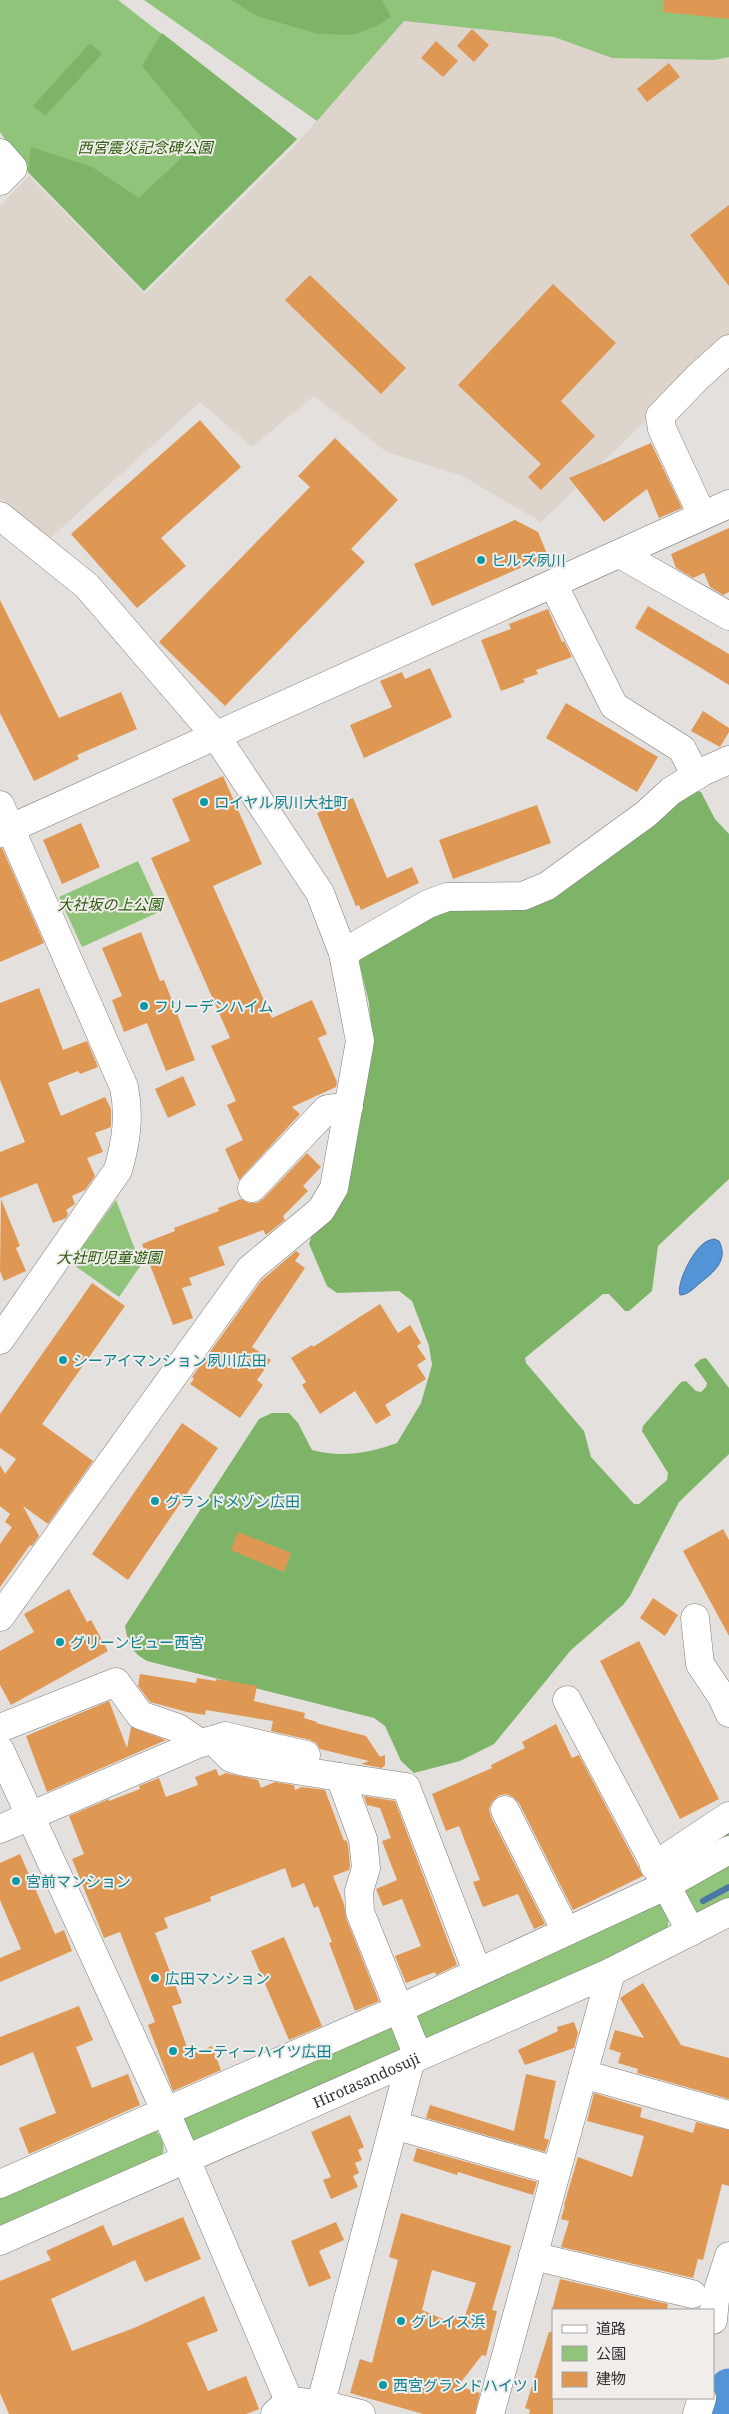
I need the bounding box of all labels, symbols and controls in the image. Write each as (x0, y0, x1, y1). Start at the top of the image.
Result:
park label: 西宮震災記念碑公園 (77, 137, 214, 157)
place label: ヒルズ夙川 (491, 550, 566, 570)
marker: ヒルズ夙川 (475, 554, 487, 566)
place label: ロイヤル夙川大社町 (214, 792, 349, 812)
marker: ロイヤル夙川大社町 (198, 796, 210, 808)
park label: 大社坂の上公園 (57, 894, 164, 914)
place label: フリーデンハイム (154, 996, 273, 1016)
marker: フリーデンハイム (138, 1000, 150, 1012)
park label: 大社町児童遊園 (56, 1247, 163, 1267)
place label: シーアイマンション夙川広田 (73, 1350, 267, 1370)
marker: シーアイマンション夙川広田 (57, 1354, 69, 1366)
place label: グランドメゾン広田 (165, 1491, 300, 1511)
marker: グランドメゾン広田 (149, 1495, 161, 1507)
place label: グリーンビュー西宮 (70, 1632, 204, 1652)
marker: グリーンビュー西宮 (54, 1636, 66, 1648)
place label: 宮前マンション (26, 1871, 131, 1891)
marker: 宮前マンション (10, 1875, 22, 1887)
place label: 広田マンション (165, 1968, 270, 1988)
marker: 広田マンション (149, 1972, 161, 1984)
place label: オーティーハイツ広田 (183, 2041, 332, 2061)
marker: オーティーハイツ広田 (167, 2045, 179, 2057)
street label: Hirotasandosuji (310, 2048, 423, 2112)
legend (552, 2309, 714, 2399)
place label: グレイス浜 (411, 2311, 486, 2331)
marker: グレイス浜 (395, 2315, 407, 2327)
text: 道路 (596, 2318, 626, 2338)
text: 公園 (596, 2343, 626, 2363)
text: 建物 (596, 2368, 626, 2388)
place label: 西宮グランドハイツⅠ (393, 2375, 543, 2395)
marker: 西宮グランドハイツⅠ (377, 2379, 389, 2391)

